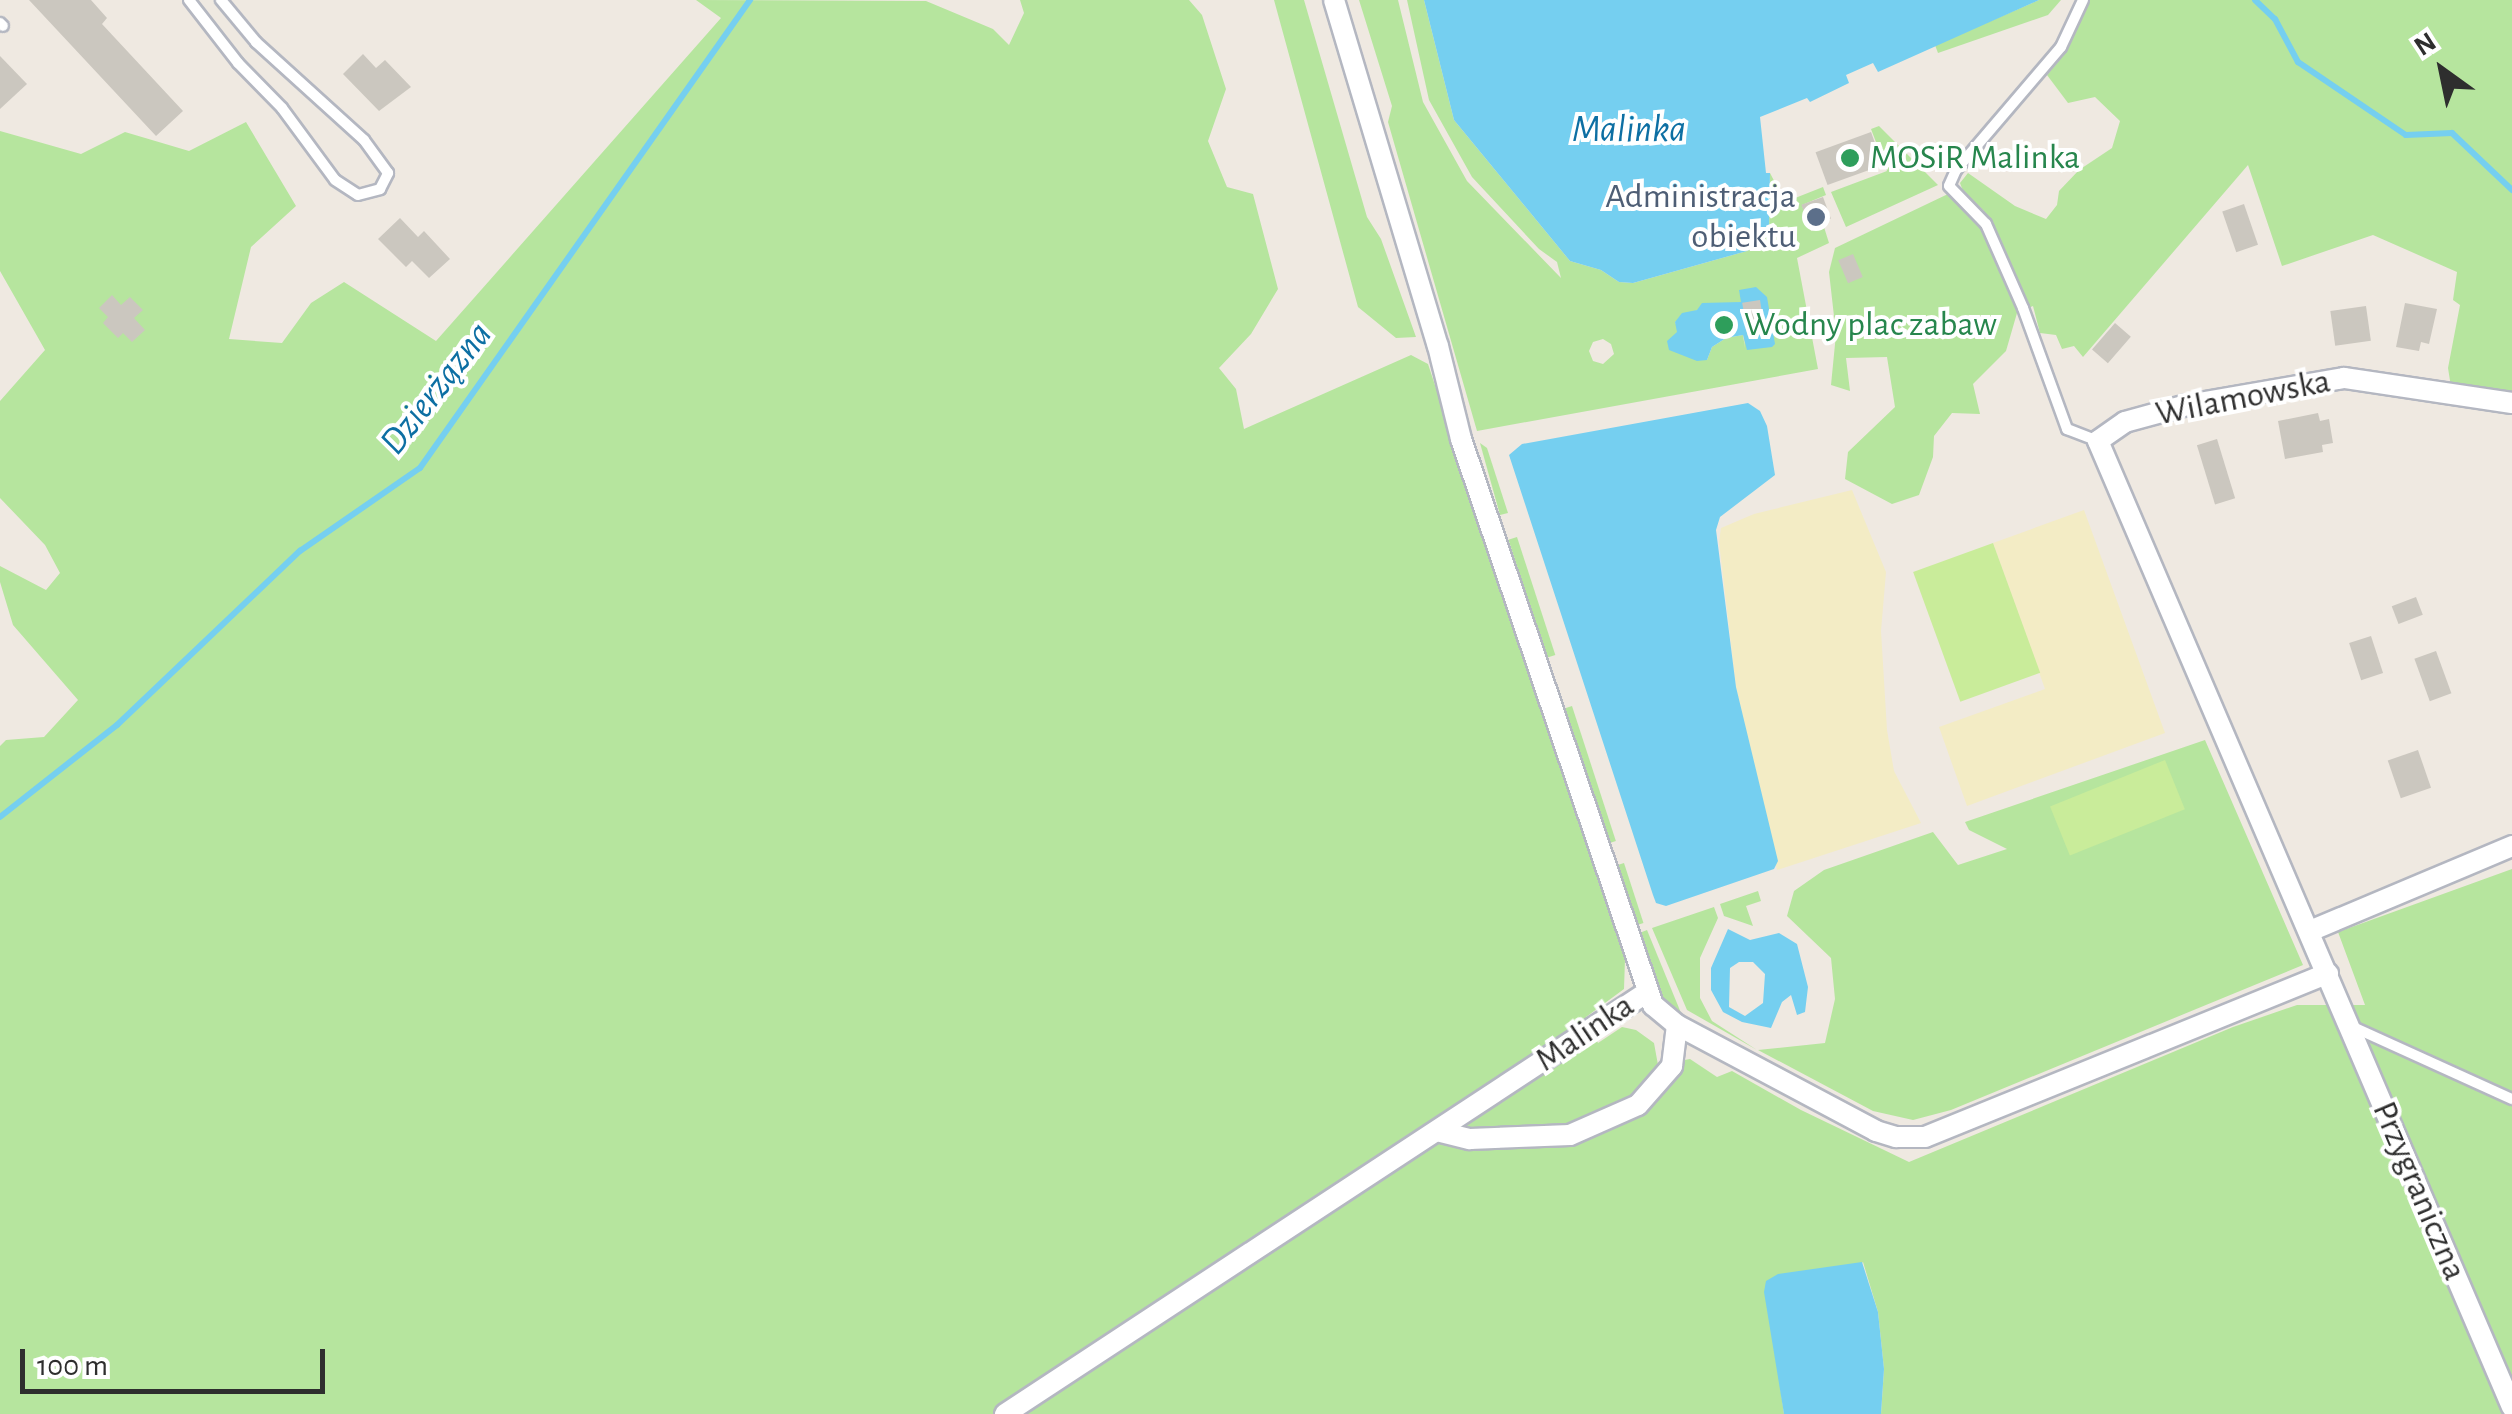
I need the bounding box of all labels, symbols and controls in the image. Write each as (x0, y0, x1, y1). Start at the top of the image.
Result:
north arrow (2392, 20, 2492, 120)
text: N (2410, 28, 2441, 62)
water label: Malinka (1572, 108, 1686, 154)
place label: MOSiR Malinka (1870, 137, 2080, 179)
marker: MOSiR Malinka (1839, 147, 1861, 169)
place label: Administracja obiektu (1605, 176, 1796, 258)
marker: Administracja obiektu (1805, 206, 1827, 228)
place label: Wodny plac zabaw (1744, 304, 1997, 346)
water label: Dzierżązna (371, 313, 503, 465)
marker: Wodny plac zabaw (1713, 314, 1735, 336)
street label: Wilamowska (2152, 361, 2334, 435)
street label: Malinka (1528, 985, 1642, 1081)
street label: Przygraniczna (2363, 1095, 2475, 1287)
scale bar (25, 1329, 330, 1391)
text: 100 m (37, 1351, 108, 1381)

